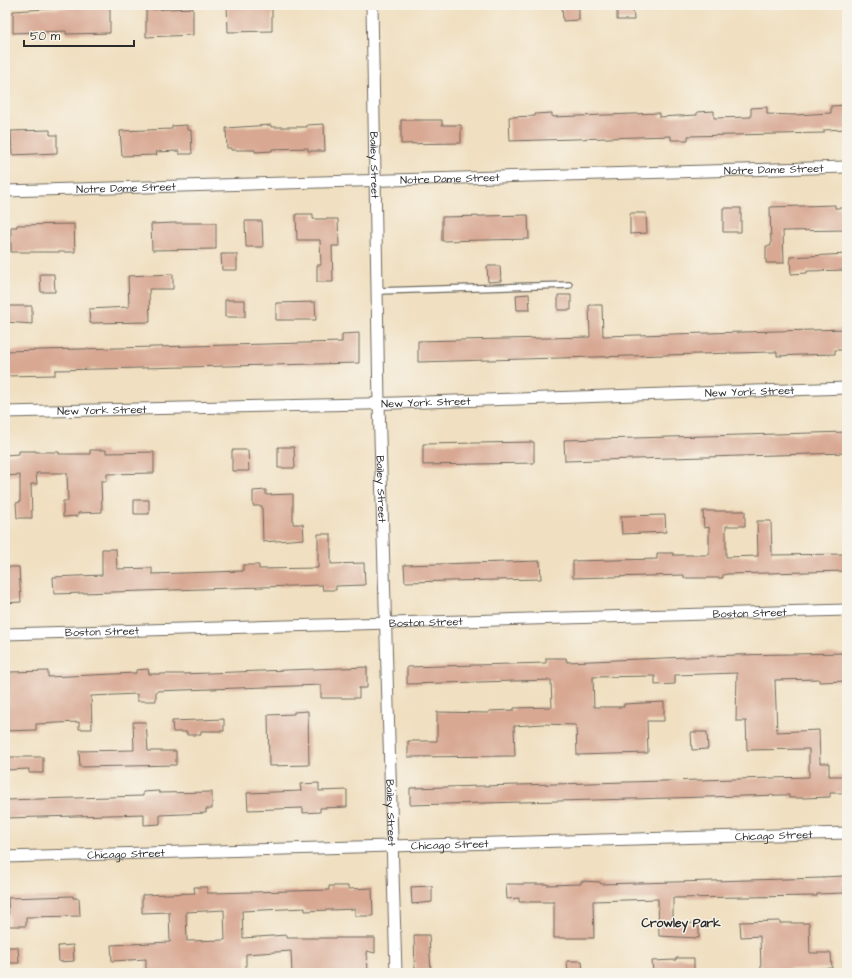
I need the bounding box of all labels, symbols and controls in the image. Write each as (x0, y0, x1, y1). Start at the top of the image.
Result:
scale bar (24, 22, 134, 48)
text: 50 m (30, 28, 61, 45)
street label: Bailey Street (366, 131, 383, 199)
street label: Notre Dame Street (724, 160, 824, 178)
street label: Notre Dame Street (400, 169, 500, 187)
street label: Notre Dame Street (76, 179, 177, 196)
street label: New York Street (705, 382, 795, 400)
street label: New York Street (381, 393, 471, 411)
street label: New York Street (57, 401, 147, 418)
street label: Bailey Street (373, 455, 390, 523)
street label: Boston Street (712, 604, 787, 621)
street label: Boston Street (389, 613, 464, 631)
street label: Boston Street (65, 623, 140, 640)
street label: Bailey Street (382, 779, 400, 847)
street label: Chicago Street (735, 826, 813, 844)
street label: Chicago Street (411, 836, 489, 853)
street label: Chicago Street (87, 845, 166, 862)
district label: Crowley Park (641, 915, 721, 933)

